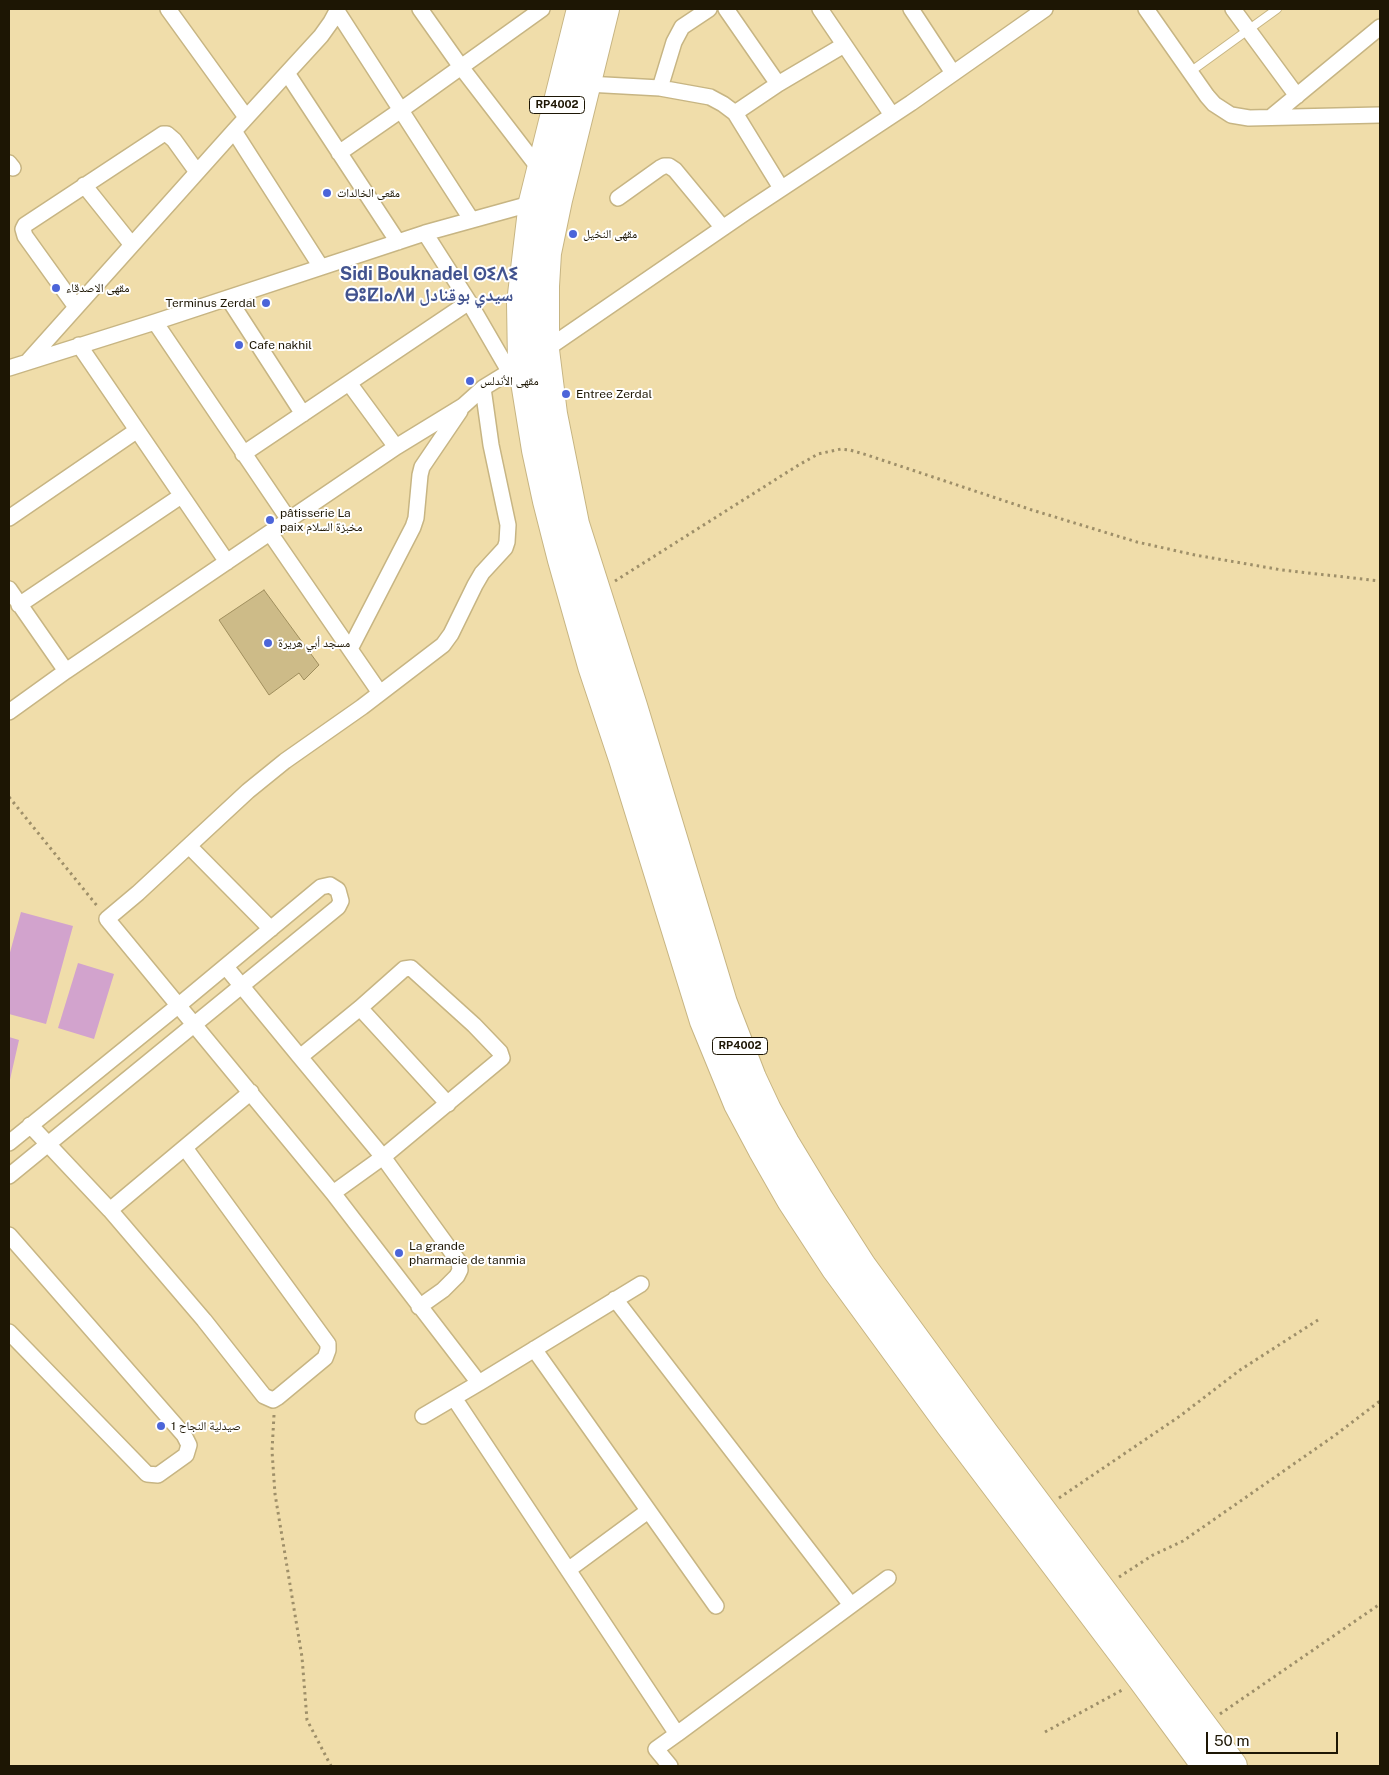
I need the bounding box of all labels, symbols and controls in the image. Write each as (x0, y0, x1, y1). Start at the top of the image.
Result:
road number: RP4002 (530, 96, 584, 114)
place label: مقعى الخالدات (337, 186, 400, 200)
marker: مقعى الخالدات (321, 187, 333, 199)
place label: مقهى النخيل (583, 227, 637, 241)
marker: مقهى النخيل (567, 228, 579, 240)
district label: Sidi Bouknadel ⵙⵉⴷⵉ ⴱⵓⵇⵏⴰⴷⵍ سيدي بوقنادل (340, 263, 518, 306)
place label: مقهى الاصدقاء (66, 281, 129, 295)
marker: مقهى الاصدقاء (50, 282, 62, 294)
place label: Terminus Zerdal (166, 296, 256, 310)
marker: Terminus Zerdal (260, 297, 272, 309)
place label: Cafe nakhil (249, 338, 312, 352)
marker: Cafe nakhil (233, 339, 245, 351)
place label: مقهى الأندلس (480, 374, 539, 388)
marker: مقهى الأندلس (464, 375, 476, 387)
place label: Entree Zerdal (576, 387, 652, 401)
marker: Entree Zerdal (560, 388, 572, 400)
place label: pâtisserie La paix مخبزة السلام (280, 506, 363, 534)
marker: pâtisserie La paix مخبزة السلام (264, 514, 276, 526)
place label: مسجد أبي هريرة (278, 636, 350, 650)
marker: مسجد أبي هريرة (262, 637, 274, 649)
road number: RP4002 (712, 1038, 768, 1054)
place label: La grande pharmacie de tanmia (409, 1239, 526, 1267)
marker: La grande pharmacie de tanmia (393, 1247, 405, 1259)
place label: صيدلية النجاح 1 (171, 1419, 241, 1433)
marker: صيدلية النجاح 1 (155, 1420, 167, 1432)
scale bar (1209, 1722, 1342, 1754)
text: 50 m (1214, 1732, 1249, 1749)

